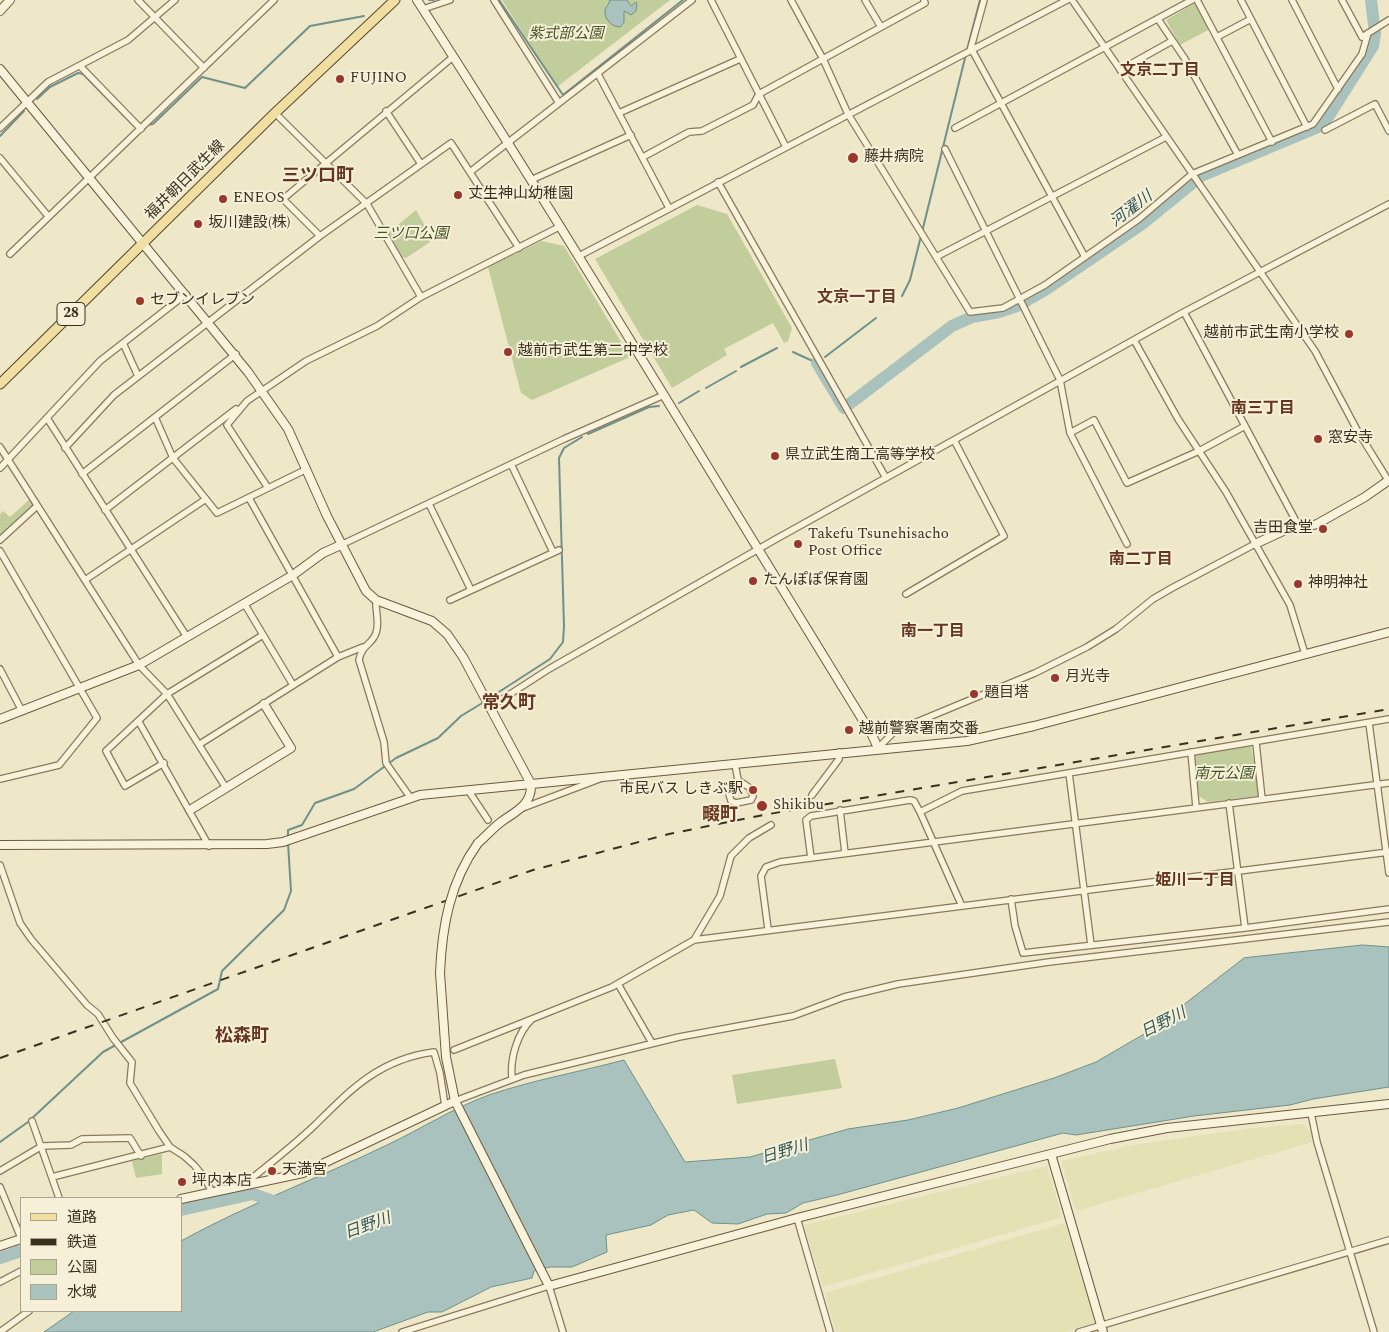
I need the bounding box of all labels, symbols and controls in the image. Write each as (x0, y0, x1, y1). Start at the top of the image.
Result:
park label: 紫式部公園 (529, 26, 603, 44)
district label: 文京二丁目 (1120, 62, 1200, 82)
place label: FUJINO (350, 70, 407, 88)
marker: FUJINO (334, 73, 346, 85)
street label: 福井朝日武生線 (143, 138, 229, 224)
place label: 藤井病院 (864, 149, 924, 167)
marker: 藤井病院 (846, 151, 860, 165)
district label: 三ツ口町 (282, 166, 354, 188)
place label: 丈生神山幼稚園 (468, 186, 573, 204)
water label: 河濯川 (1107, 188, 1157, 232)
marker: 丈生神山幼稚園 (452, 189, 464, 201)
place label: ENEOS (233, 190, 284, 208)
marker: ENEOS (217, 193, 229, 205)
place label: 坂川建設(株) (208, 215, 290, 233)
marker: 坂川建設(株) (192, 218, 204, 230)
park label: 三ツ口公園 (374, 226, 448, 244)
district label: 文京一丁目 (817, 289, 897, 309)
place label: セブンイレブン (150, 292, 255, 310)
marker: セブンイレブン (134, 295, 146, 307)
road number: 28 (57, 302, 85, 326)
place label: 越前市武生南小学校 (1204, 325, 1339, 343)
marker: 越前市武生南小学校 (1343, 328, 1355, 340)
place label: 越前市武生第二中学校 (518, 343, 668, 361)
marker: 越前市武生第二中学校 (502, 346, 514, 358)
district label: 南三丁目 (1231, 400, 1295, 420)
place label: 窓安寺 (1328, 430, 1373, 448)
marker: 窓安寺 (1312, 433, 1324, 445)
place label: 県立武生商工高等学校 (785, 447, 935, 465)
marker: 県立武生商工高等学校 (769, 450, 781, 462)
place label: 吉田食堂 (1253, 520, 1313, 538)
marker: 吉田食堂 (1317, 523, 1329, 535)
place label: Takefu Tsunehisacho Post Office (808, 526, 949, 561)
marker: Takefu Tsunehisacho Post Office (792, 538, 804, 550)
district label: 南二丁目 (1109, 551, 1173, 571)
place label: たんぽぽ保育園 (763, 572, 868, 590)
marker: たんぽぽ保育園 (747, 575, 759, 587)
place label: 神明神社 (1308, 575, 1368, 593)
marker: 神明神社 (1292, 578, 1304, 590)
district label: 南一丁目 (901, 623, 965, 643)
place label: 月光寺 (1065, 669, 1110, 687)
marker: 月光寺 (1049, 672, 1061, 684)
place label: 題目塔 (984, 685, 1029, 703)
marker: 題目塔 (968, 688, 980, 700)
district label: 常久町 (482, 693, 536, 715)
place label: 越前警察署南交番 (859, 721, 979, 739)
marker: 越前警察署南交番 (843, 724, 855, 736)
park label: 南元公園 (1194, 766, 1254, 784)
place label: 市民バス しきぶ駅 (619, 781, 743, 799)
marker: 市民バス しきぶ駅 (747, 784, 759, 796)
place label: Shikibu (773, 797, 824, 815)
marker: Shikibu (755, 799, 769, 813)
district label: 畷町 (702, 805, 738, 827)
district label: 姫川一丁目 (1155, 872, 1235, 892)
water label: 日野川 (1138, 1005, 1190, 1043)
district label: 松森町 (215, 1026, 269, 1048)
water label: 日野川 (759, 1137, 811, 1169)
place label: 天満宮 (282, 1162, 327, 1180)
marker: 天満宮 (266, 1165, 278, 1177)
place label: 坪内本店 (192, 1173, 252, 1191)
marker: 坪内本店 (176, 1176, 188, 1188)
legend (20, 1197, 182, 1312)
text: 道路 (67, 1206, 97, 1229)
water label: 日野川 (342, 1210, 394, 1244)
text: 鉄道 (67, 1231, 97, 1254)
text: 公園 (67, 1256, 97, 1279)
text: 水域 (67, 1281, 97, 1304)

